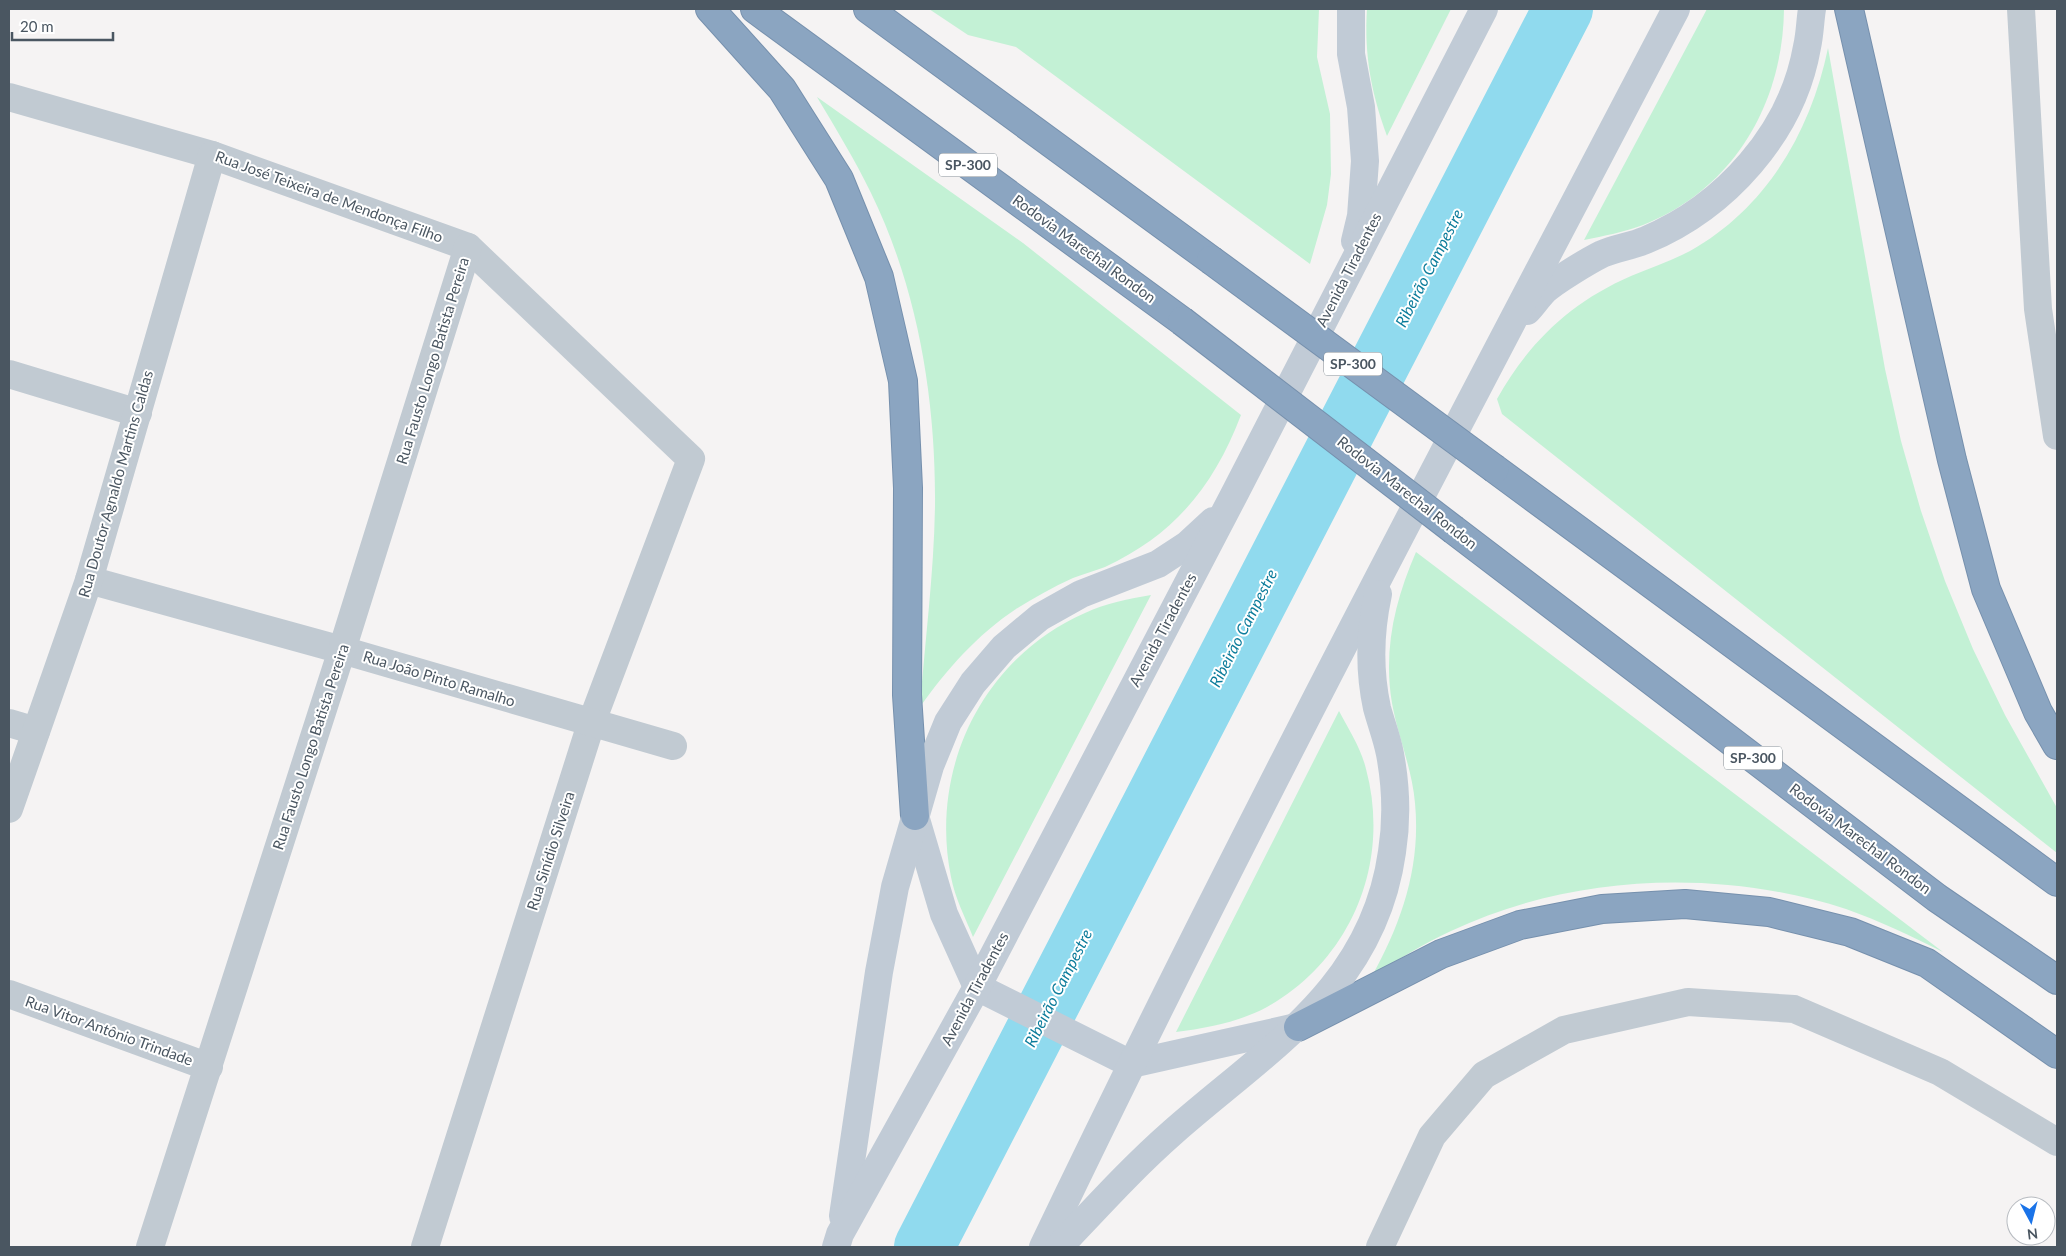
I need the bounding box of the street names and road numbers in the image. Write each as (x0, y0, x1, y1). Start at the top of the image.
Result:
street label: Rua José Teixeira de Mendonça Filho (213, 146, 446, 246)
road number: SP-300 (939, 154, 997, 176)
street label: Rodovia Marechal Rondon (1010, 190, 1160, 306)
street label: Avenida Tiradentes (1312, 209, 1385, 330)
street label: Rua Fausto Longo Batista Pereira (392, 255, 472, 466)
road number: SP-300 (1324, 352, 1382, 376)
street label: Rua Doutor Agnaldo Martins Caldas (74, 368, 156, 599)
street label: Rodovia Marechal Rondon (1334, 432, 1481, 552)
street label: Avenida Tiradentes (1125, 570, 1200, 689)
street label: Rua Fausto Longo Batista Pereira (268, 641, 352, 852)
street label: Rua João Pinto Ramalho (361, 646, 518, 710)
road number: SP-300 (1724, 746, 1782, 770)
street label: Rodovia Marechal Rondon (1786, 779, 1935, 897)
street label: Rua Sinídio Silveira (522, 789, 578, 912)
street label: Avenida Tiradentes (937, 929, 1012, 1048)
street label: Rua Vitor Antônio Trindade (23, 991, 196, 1069)

